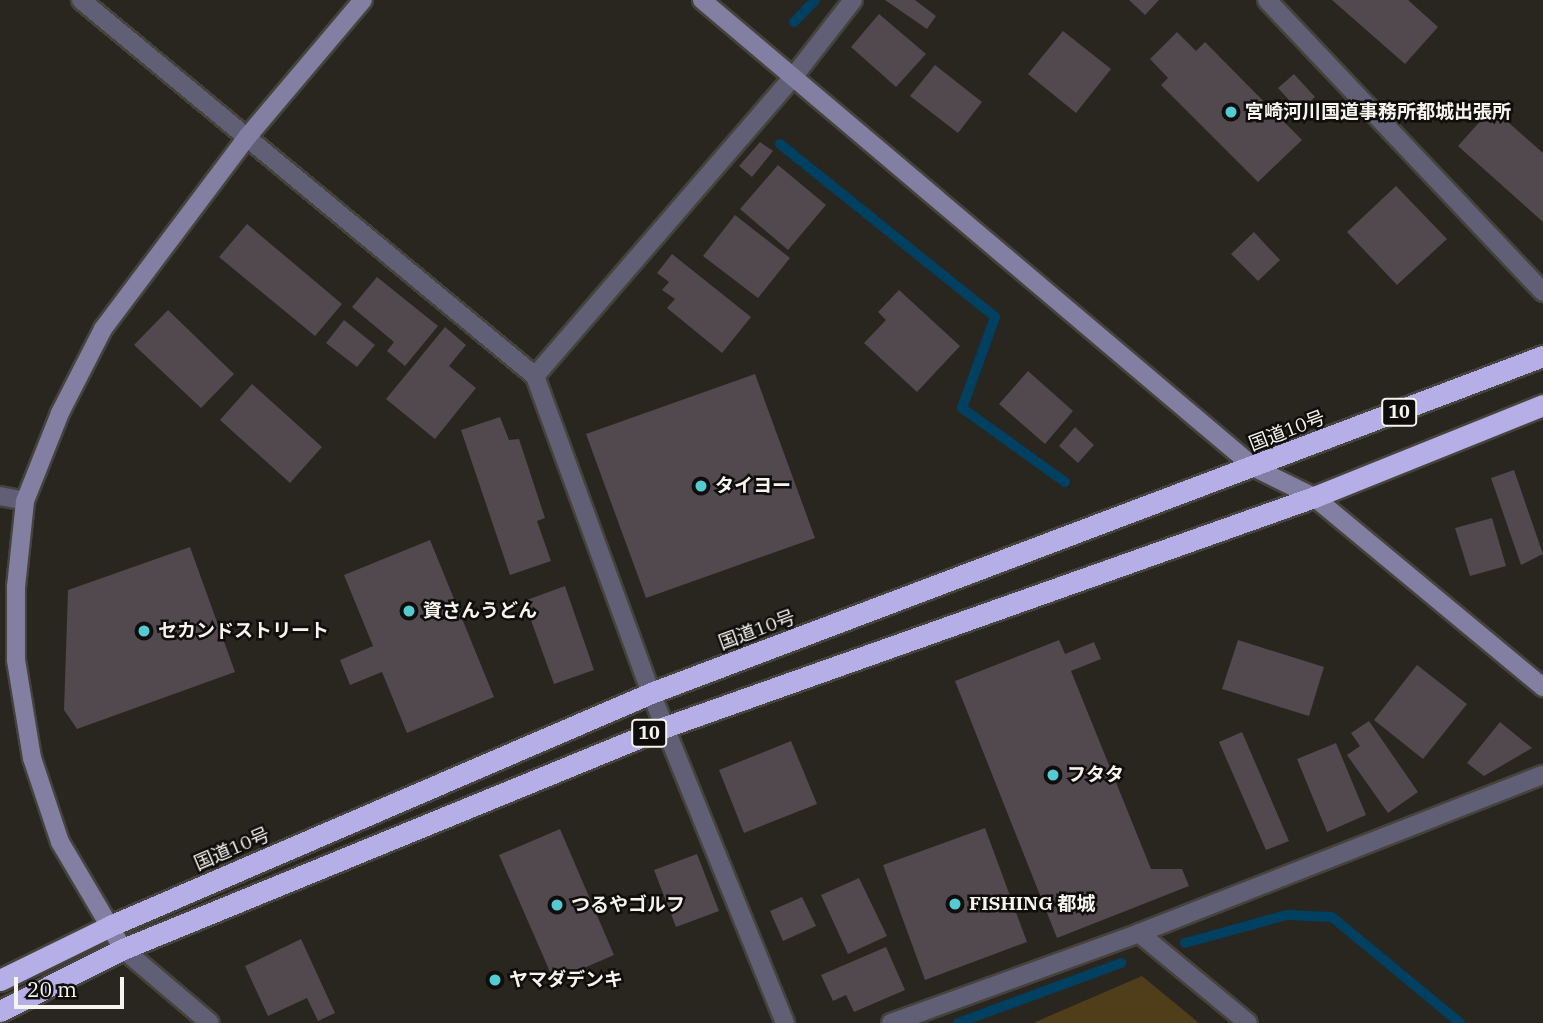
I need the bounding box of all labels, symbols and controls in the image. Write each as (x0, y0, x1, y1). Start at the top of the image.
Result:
place label: 宮崎河川国道事務所都城出張所 (1245, 101, 1511, 123)
marker: 宮崎河川国道事務所都城出張所 (1223, 104, 1239, 120)
road number: 10 (1380, 398, 1418, 426)
street label: 国道10号 (1246, 406, 1328, 456)
place label: タイヨー (715, 475, 791, 497)
marker: タイヨー (693, 478, 709, 494)
place label: 資さんうどん (423, 600, 537, 622)
marker: 資さんうどん (401, 603, 417, 619)
street label: 国道10号 (716, 606, 798, 654)
place label: セカンドストリート (158, 620, 329, 642)
marker: セカンドストリート (136, 623, 152, 639)
road number: 10 (630, 718, 668, 748)
place label: フタタ (1067, 764, 1124, 786)
marker: フタタ (1045, 767, 1061, 783)
street label: 国道10号 (191, 823, 273, 875)
place label: FISHING 都城 (969, 893, 1095, 915)
place label: つるやゴルフ (571, 894, 685, 916)
marker: FISHING 都城 (947, 896, 963, 912)
marker: つるやゴルフ (549, 897, 565, 913)
scale bar (18, 964, 128, 1008)
place label: ヤマダデンキ (509, 969, 623, 991)
marker: ヤマダデンキ (487, 972, 503, 988)
text: 20 m (27, 975, 77, 1003)

